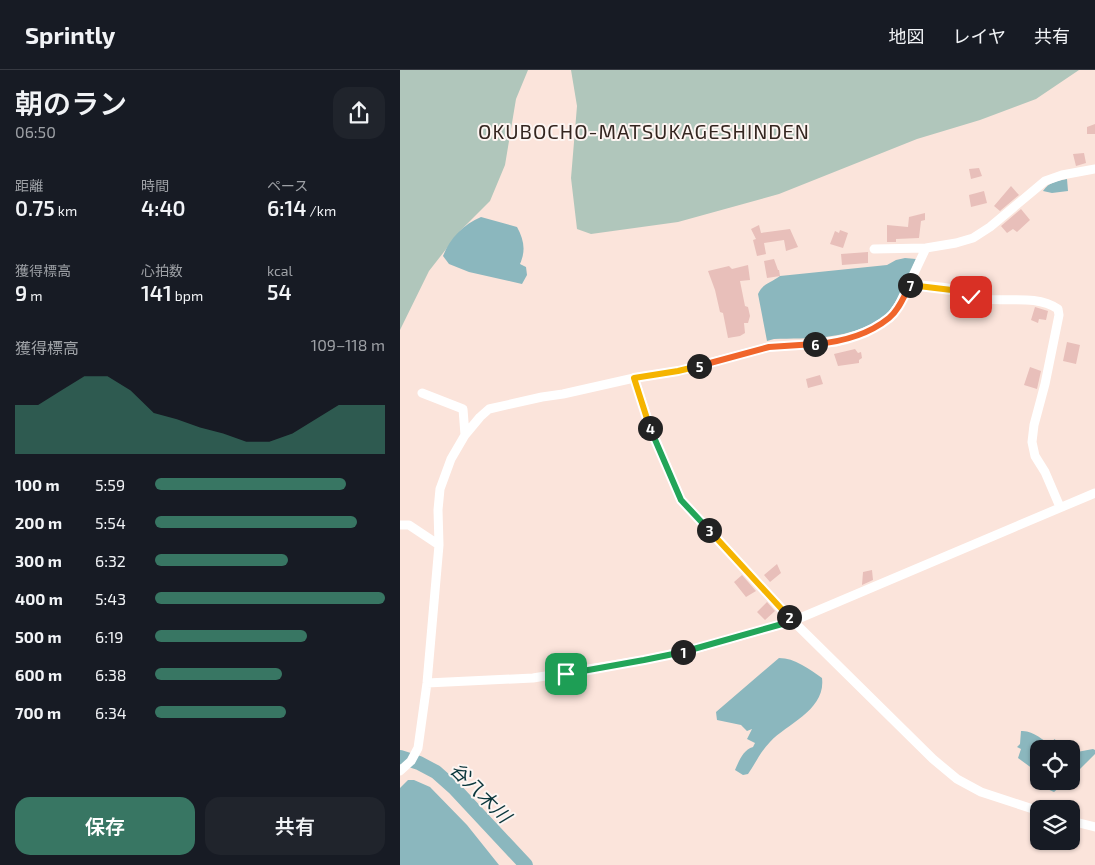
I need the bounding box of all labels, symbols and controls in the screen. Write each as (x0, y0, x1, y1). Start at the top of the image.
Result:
text: Sprintly (25, 20, 115, 49)
text: 地図 (889, 25, 925, 47)
text: レイヤ (953, 25, 1006, 47)
text: 共有 (1034, 25, 1070, 47)
text: 朝のラン (15, 86, 127, 120)
button: share (333, 87, 385, 139)
district label: OKUBOCHO-MATSUKAGESHINDEN (478, 119, 810, 143)
text: 06:50 (15, 122, 56, 141)
text: 距離 (15, 177, 43, 194)
text: 時間 (141, 177, 169, 194)
text: ペース (267, 177, 308, 194)
text: 0.75 (15, 195, 55, 220)
text: 4:40 (141, 195, 186, 220)
text: 6:14 (267, 195, 306, 220)
text: km (55, 202, 77, 219)
text: /km (306, 202, 336, 219)
text: 獲得標高 (15, 262, 71, 279)
text: 心拍数 (141, 262, 183, 279)
text: kcal (267, 262, 293, 279)
pin: 7 (898, 272, 922, 298)
pin (950, 276, 992, 318)
text: 7 (907, 277, 914, 294)
text: 54 (267, 279, 292, 304)
text: 9 (15, 280, 27, 305)
text: 141 (141, 280, 172, 305)
icon: check (957, 283, 985, 311)
text: m (27, 287, 43, 304)
text: bpm (172, 287, 203, 304)
pin: 6 (802, 332, 828, 356)
text: 109–118 m (311, 335, 385, 354)
text: 6 (811, 336, 820, 353)
text: 獲得標高 (15, 338, 79, 357)
pin: 5 (686, 354, 712, 378)
text: 5 (696, 358, 703, 375)
pin: 4 (638, 416, 662, 440)
text: 4 (646, 420, 655, 437)
text: 100 m (15, 475, 60, 494)
text: 5:59 (95, 475, 125, 494)
text: 200 m (15, 513, 62, 532)
text: 5:54 (95, 513, 126, 532)
pin: 3 (696, 518, 722, 542)
text: 3 (706, 522, 713, 539)
text: 300 m (15, 551, 62, 570)
text: 6:32 (95, 551, 126, 570)
text: 400 m (15, 589, 63, 608)
text: 5:43 (95, 589, 126, 608)
pin: 2 (776, 604, 802, 630)
text: 2 (785, 609, 794, 626)
text: 500 m (15, 627, 62, 646)
text: 6:19 (95, 627, 123, 646)
pin: 1 (670, 640, 696, 664)
text: 1 (680, 644, 687, 661)
pin (545, 653, 587, 695)
icon: arrive (552, 660, 580, 688)
text: 600 m (15, 665, 62, 684)
text: 6:38 (95, 665, 127, 684)
text: 700 m (15, 703, 61, 722)
text: 6:34 (95, 703, 127, 722)
map controls (1030, 740, 1080, 850)
button: locate (1030, 740, 1080, 790)
water label: 谷八木川 (446, 757, 517, 828)
button: 保存 (15, 797, 195, 855)
button: 共有 (205, 797, 385, 855)
button: layers (1030, 800, 1080, 850)

